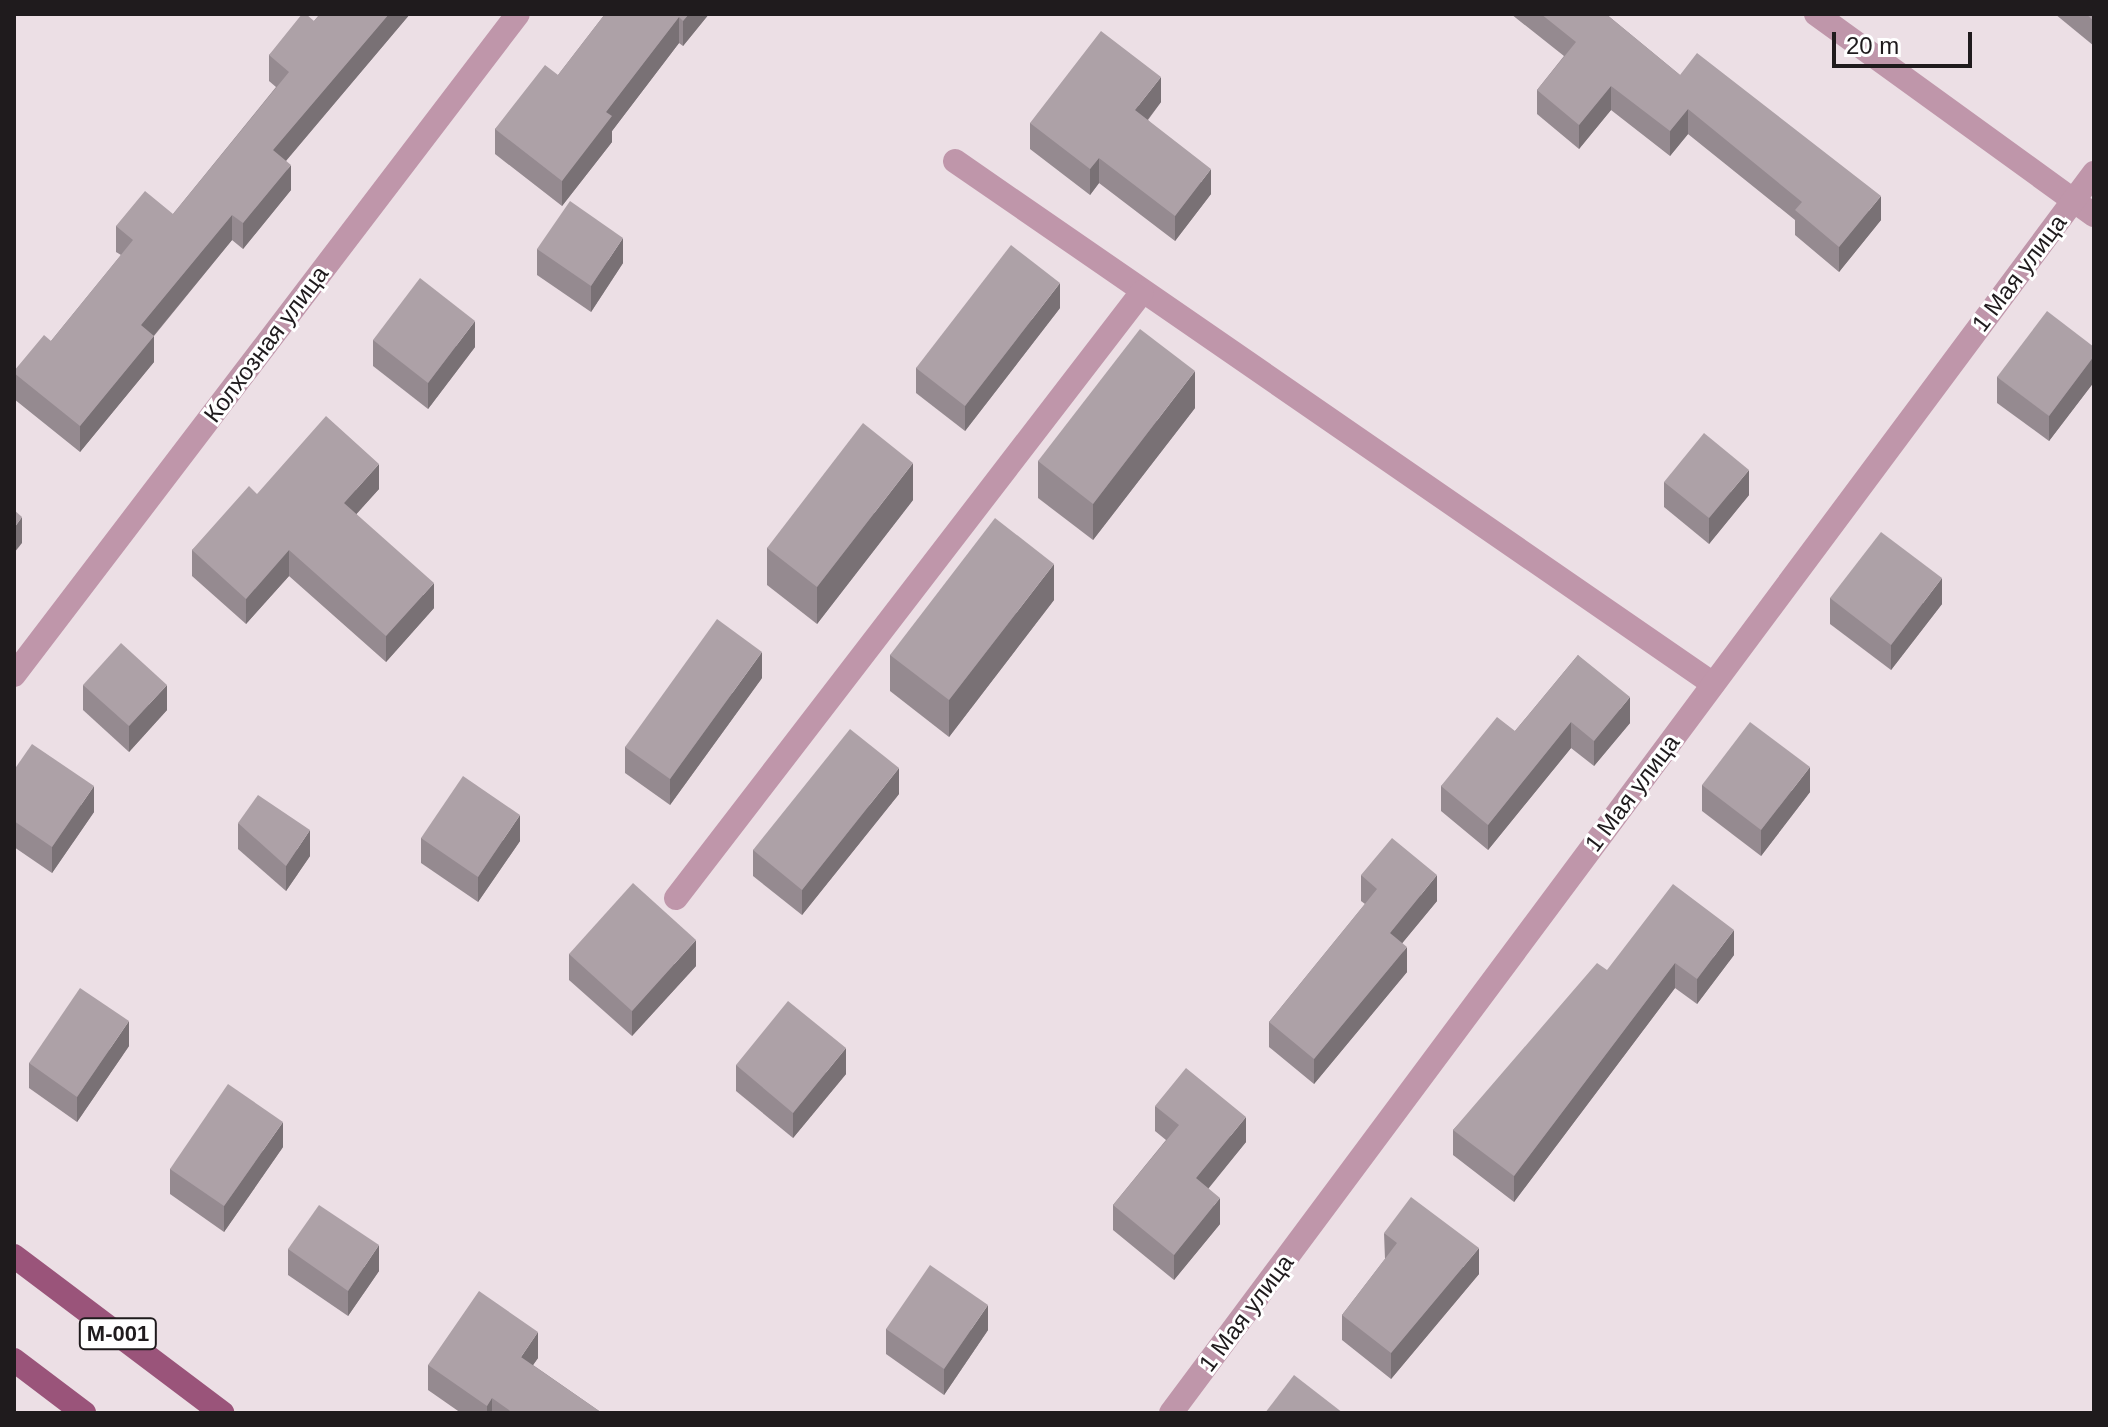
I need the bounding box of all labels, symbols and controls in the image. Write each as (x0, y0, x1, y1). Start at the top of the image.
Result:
scale bar (1836, 16, 1976, 66)
text: 20 m (1846, 32, 1899, 59)
street label: 1 Мая улица (1966, 209, 2072, 337)
street label: Колхозная улица (198, 260, 334, 428)
street label: 1 Мая улица (1579, 729, 1685, 857)
street label: 1 Мая улица (1193, 1249, 1299, 1377)
road number: M-001 (78, 1316, 158, 1352)

